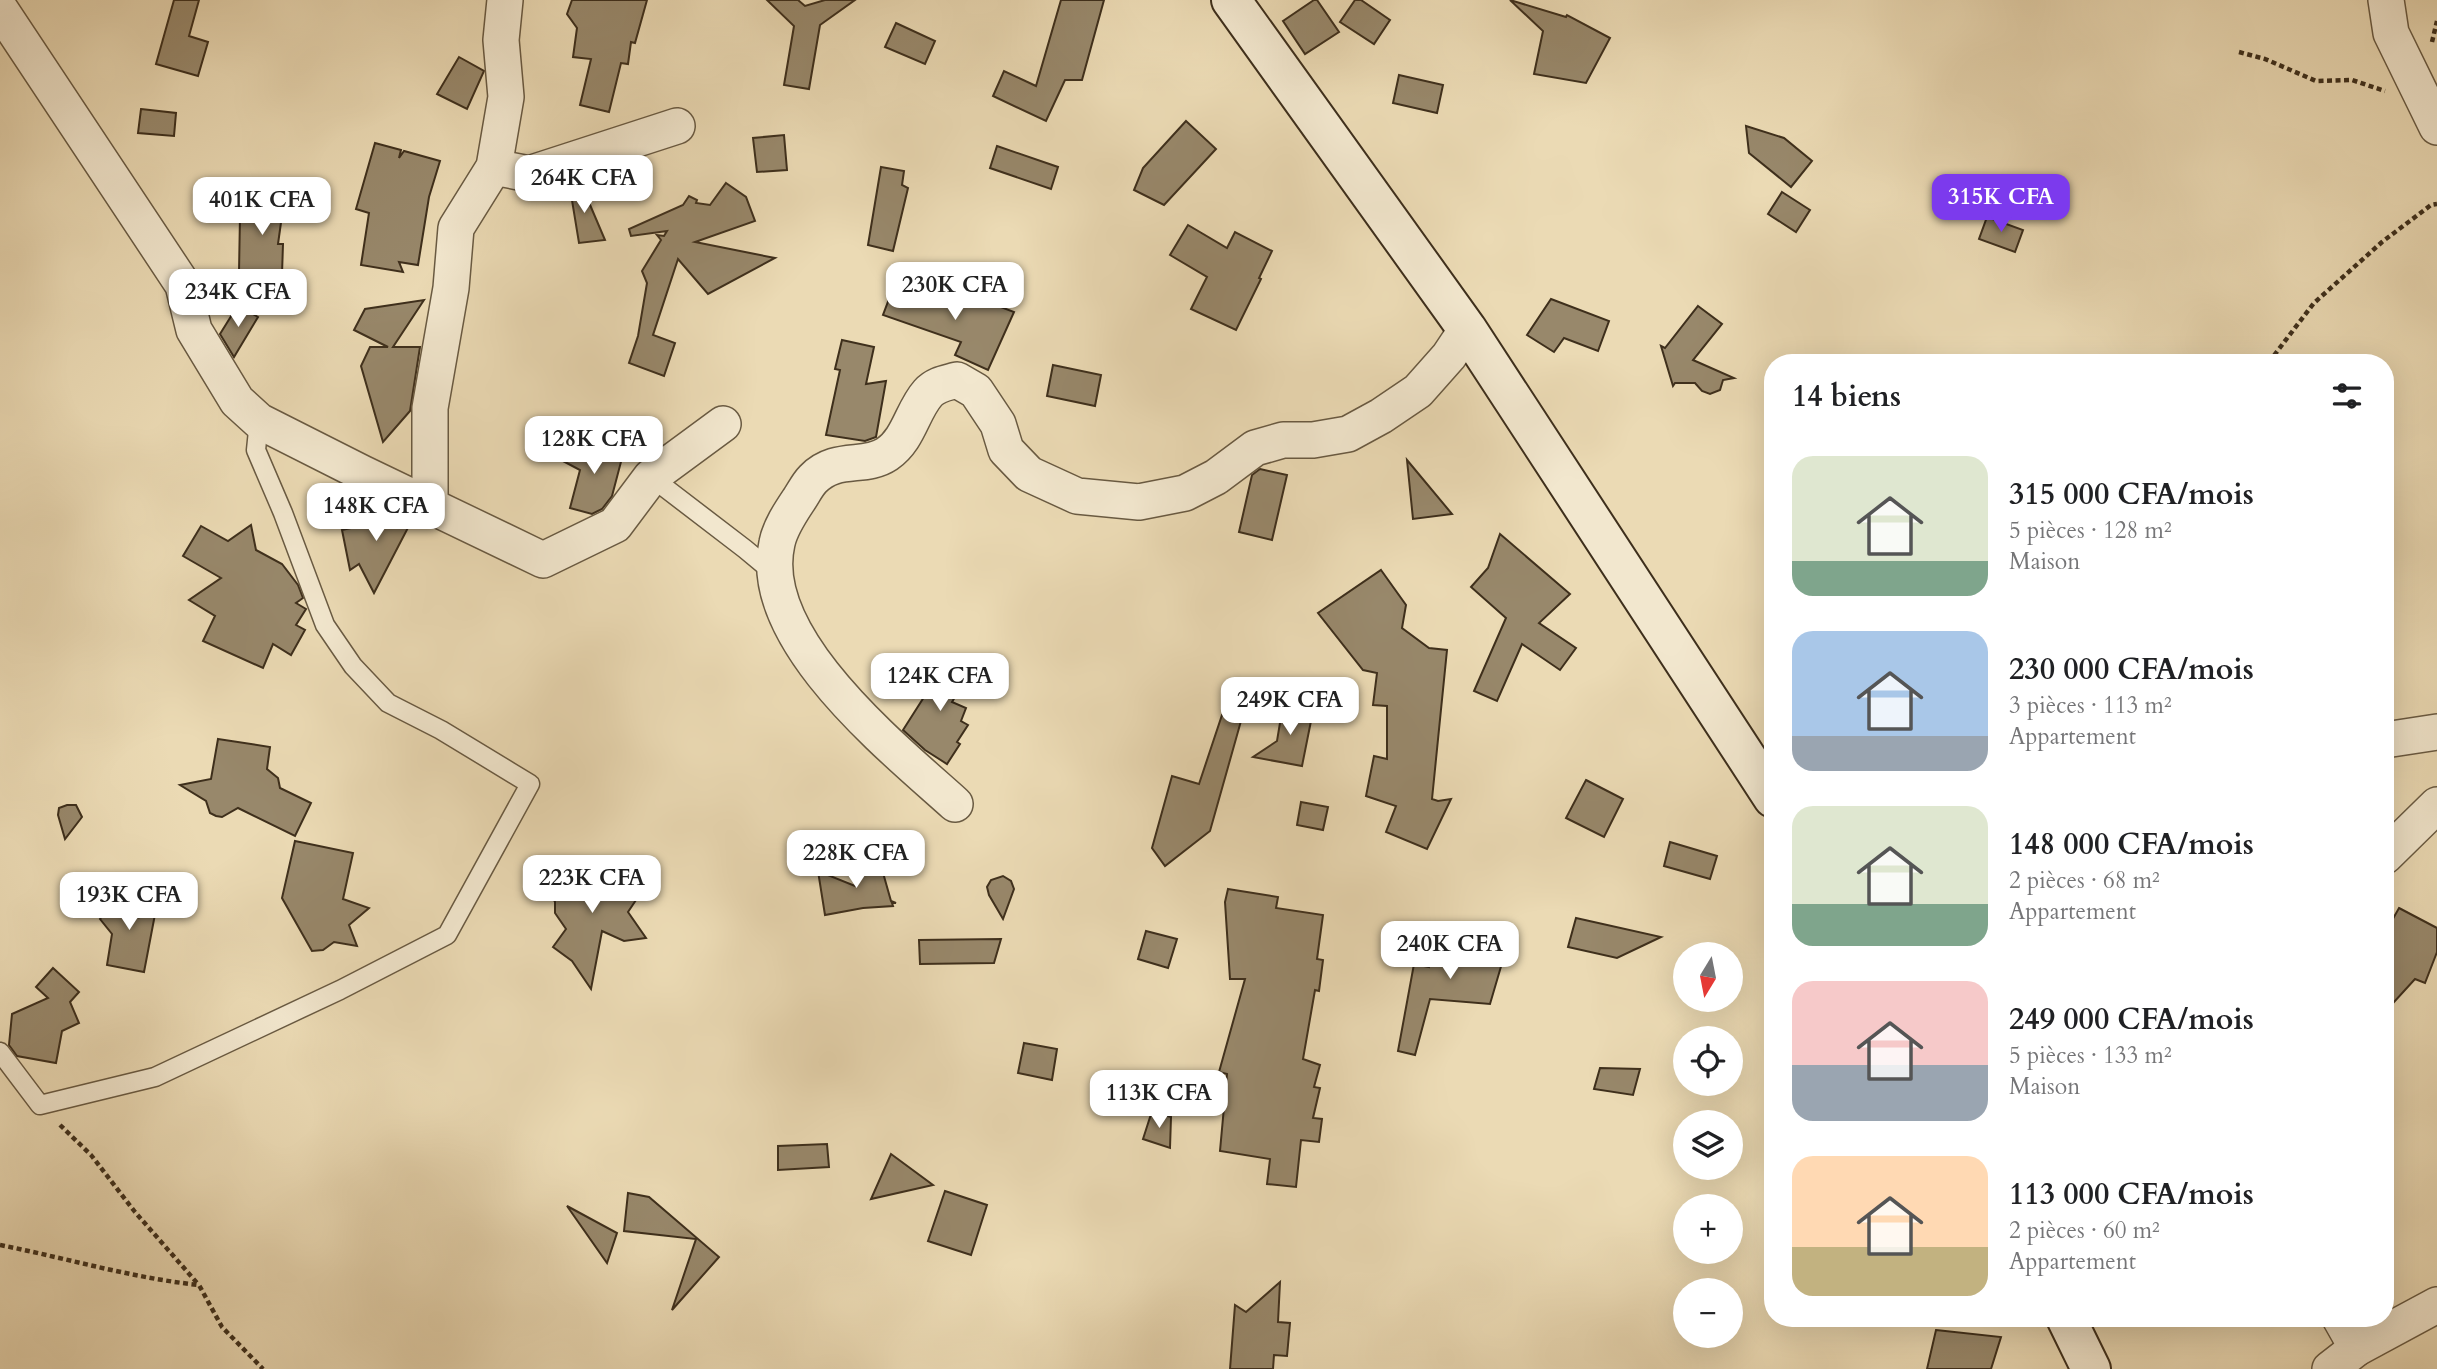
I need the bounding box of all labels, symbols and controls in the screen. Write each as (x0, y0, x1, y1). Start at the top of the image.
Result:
pin: 264K CFA (512, 156, 656, 215)
text: 264K CFA (531, 162, 637, 193)
pin: 315K CFA (1929, 174, 2073, 234)
pin: 401K CFA (190, 177, 334, 237)
text: 315K CFA (1948, 181, 2054, 212)
text: 401K CFA (209, 184, 315, 215)
pin: 230K CFA (883, 262, 1027, 322)
text: 230K CFA (902, 269, 1008, 300)
pin: 234K CFA (166, 270, 310, 329)
text: 234K CFA (185, 276, 291, 307)
text: 14 biens (1792, 376, 1901, 417)
icon: filters (2328, 377, 2366, 415)
pin: 128K CFA (522, 416, 666, 476)
text: 128K CFA (541, 423, 647, 454)
text: 315 000 CFA/mois (2009, 474, 2254, 515)
pin: 148K CFA (304, 484, 448, 543)
icon: home (1848, 484, 1932, 568)
text: 148K CFA (323, 490, 429, 521)
text: 5 pièces · 128 m² (2009, 515, 2172, 546)
text: Maison (2009, 546, 2080, 577)
text: 230 000 CFA/mois (2009, 649, 2254, 690)
pin: 124K CFA (868, 654, 1012, 713)
icon: home (1848, 659, 1932, 743)
text: 124K CFA (887, 660, 993, 691)
pin: 249K CFA (1218, 678, 1362, 737)
text: 249K CFA (1237, 684, 1343, 715)
text: 3 pièces · 113 m² (2009, 690, 2172, 721)
text: Appartement (2009, 721, 2136, 752)
text: 148 000 CFA/mois (2009, 824, 2254, 865)
pin: 228K CFA (784, 830, 928, 890)
icon: home (1848, 834, 1932, 918)
text: 228K CFA (803, 837, 909, 868)
pin: 223K CFA (520, 856, 664, 915)
text: 223K CFA (539, 862, 645, 893)
text: 2 pièces · 68 m² (2009, 865, 2160, 896)
pin: 193K CFA (57, 872, 201, 932)
text: 193K CFA (76, 879, 182, 910)
text: Appartement (2009, 896, 2136, 927)
pin: 240K CFA (1378, 922, 1522, 981)
text: 240K CFA (1397, 928, 1503, 959)
north arrow (1673, 942, 1743, 1012)
map controls (1673, 942, 1743, 1348)
text: 249 000 CFA/mois (2009, 999, 2254, 1040)
icon: home (1848, 1009, 1932, 1093)
button: locate (1673, 1026, 1743, 1096)
text: 5 pièces · 133 m² (2009, 1040, 2172, 1071)
pin: 113K CFA (1087, 1070, 1231, 1130)
text: Maison (2009, 1071, 2080, 1102)
text: 113K CFA (1106, 1077, 1212, 1108)
button: layers (1673, 1110, 1743, 1180)
text: 113 000 CFA/mois (2009, 1174, 2254, 1215)
icon: home (1848, 1184, 1932, 1268)
button: + (1673, 1194, 1743, 1264)
text: 2 pièces · 60 m² (2009, 1215, 2160, 1246)
text: Appartement (2009, 1246, 2136, 1277)
button: − (1673, 1278, 1743, 1348)

